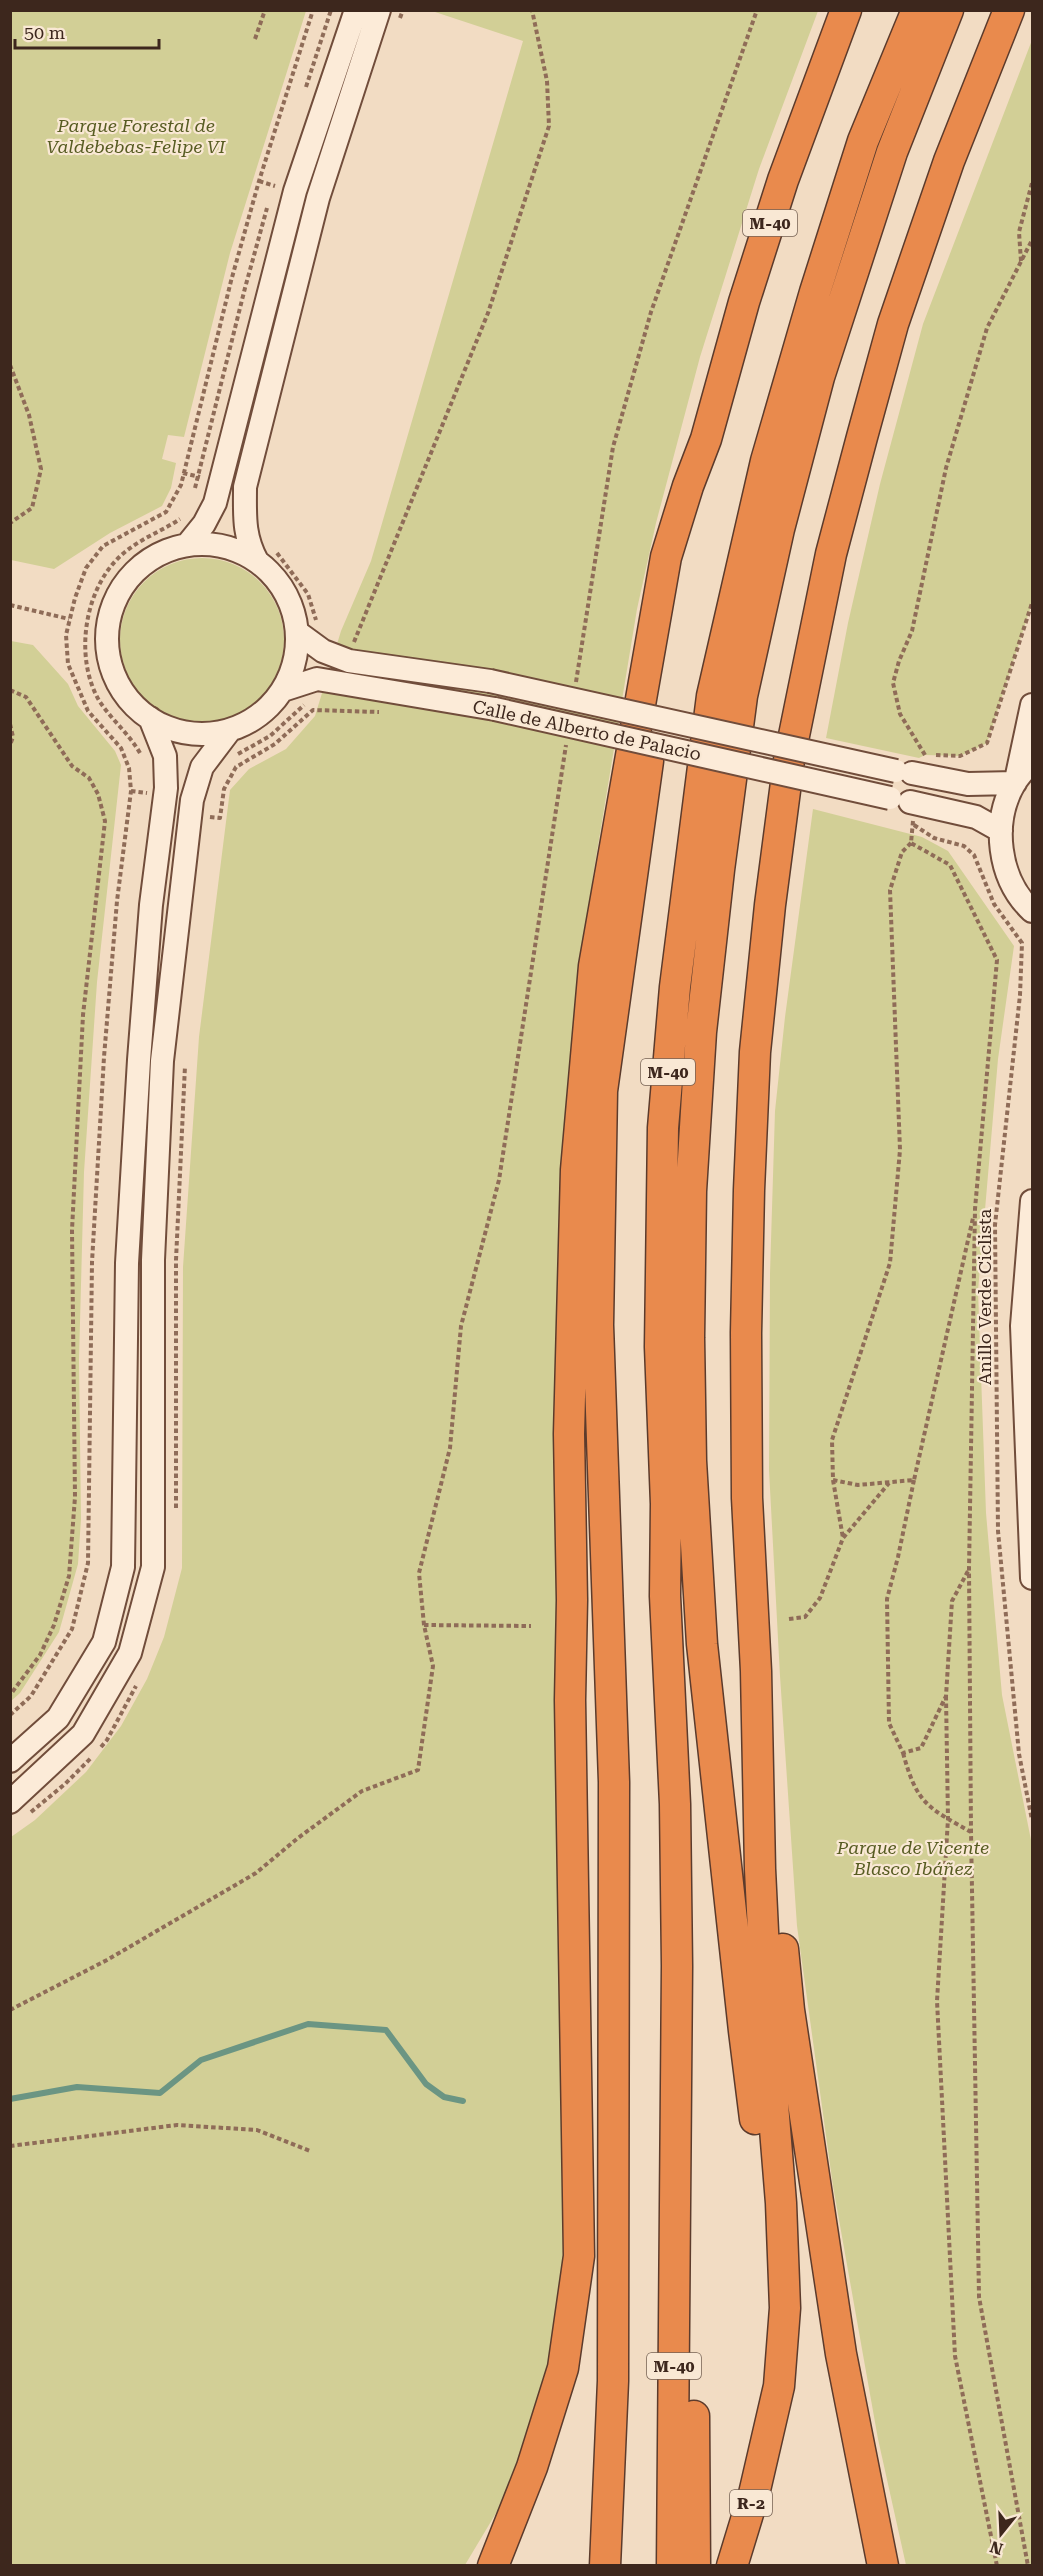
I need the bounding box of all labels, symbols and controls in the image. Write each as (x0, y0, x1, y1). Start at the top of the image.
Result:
scale bar (15, 12, 159, 50)
text: 50 m (24, 22, 65, 43)
park label: Parque Forestal de Valdebebas-Felipe VI (47, 115, 227, 157)
road number: M-40 (743, 210, 797, 236)
street label: Calle de Alberto de Palacio (471, 696, 703, 764)
road number: M-40 (641, 1059, 695, 1085)
street label: Anillo Verde Ciclista (974, 1208, 995, 1385)
park label: Parque de Vicente Blasco Ibáñez (836, 1837, 989, 1879)
road number: M-40 (647, 2353, 701, 2379)
road number: R-2 (730, 2490, 772, 2516)
north arrow (971, 2504, 1031, 2564)
text: N (988, 2537, 1005, 2559)

